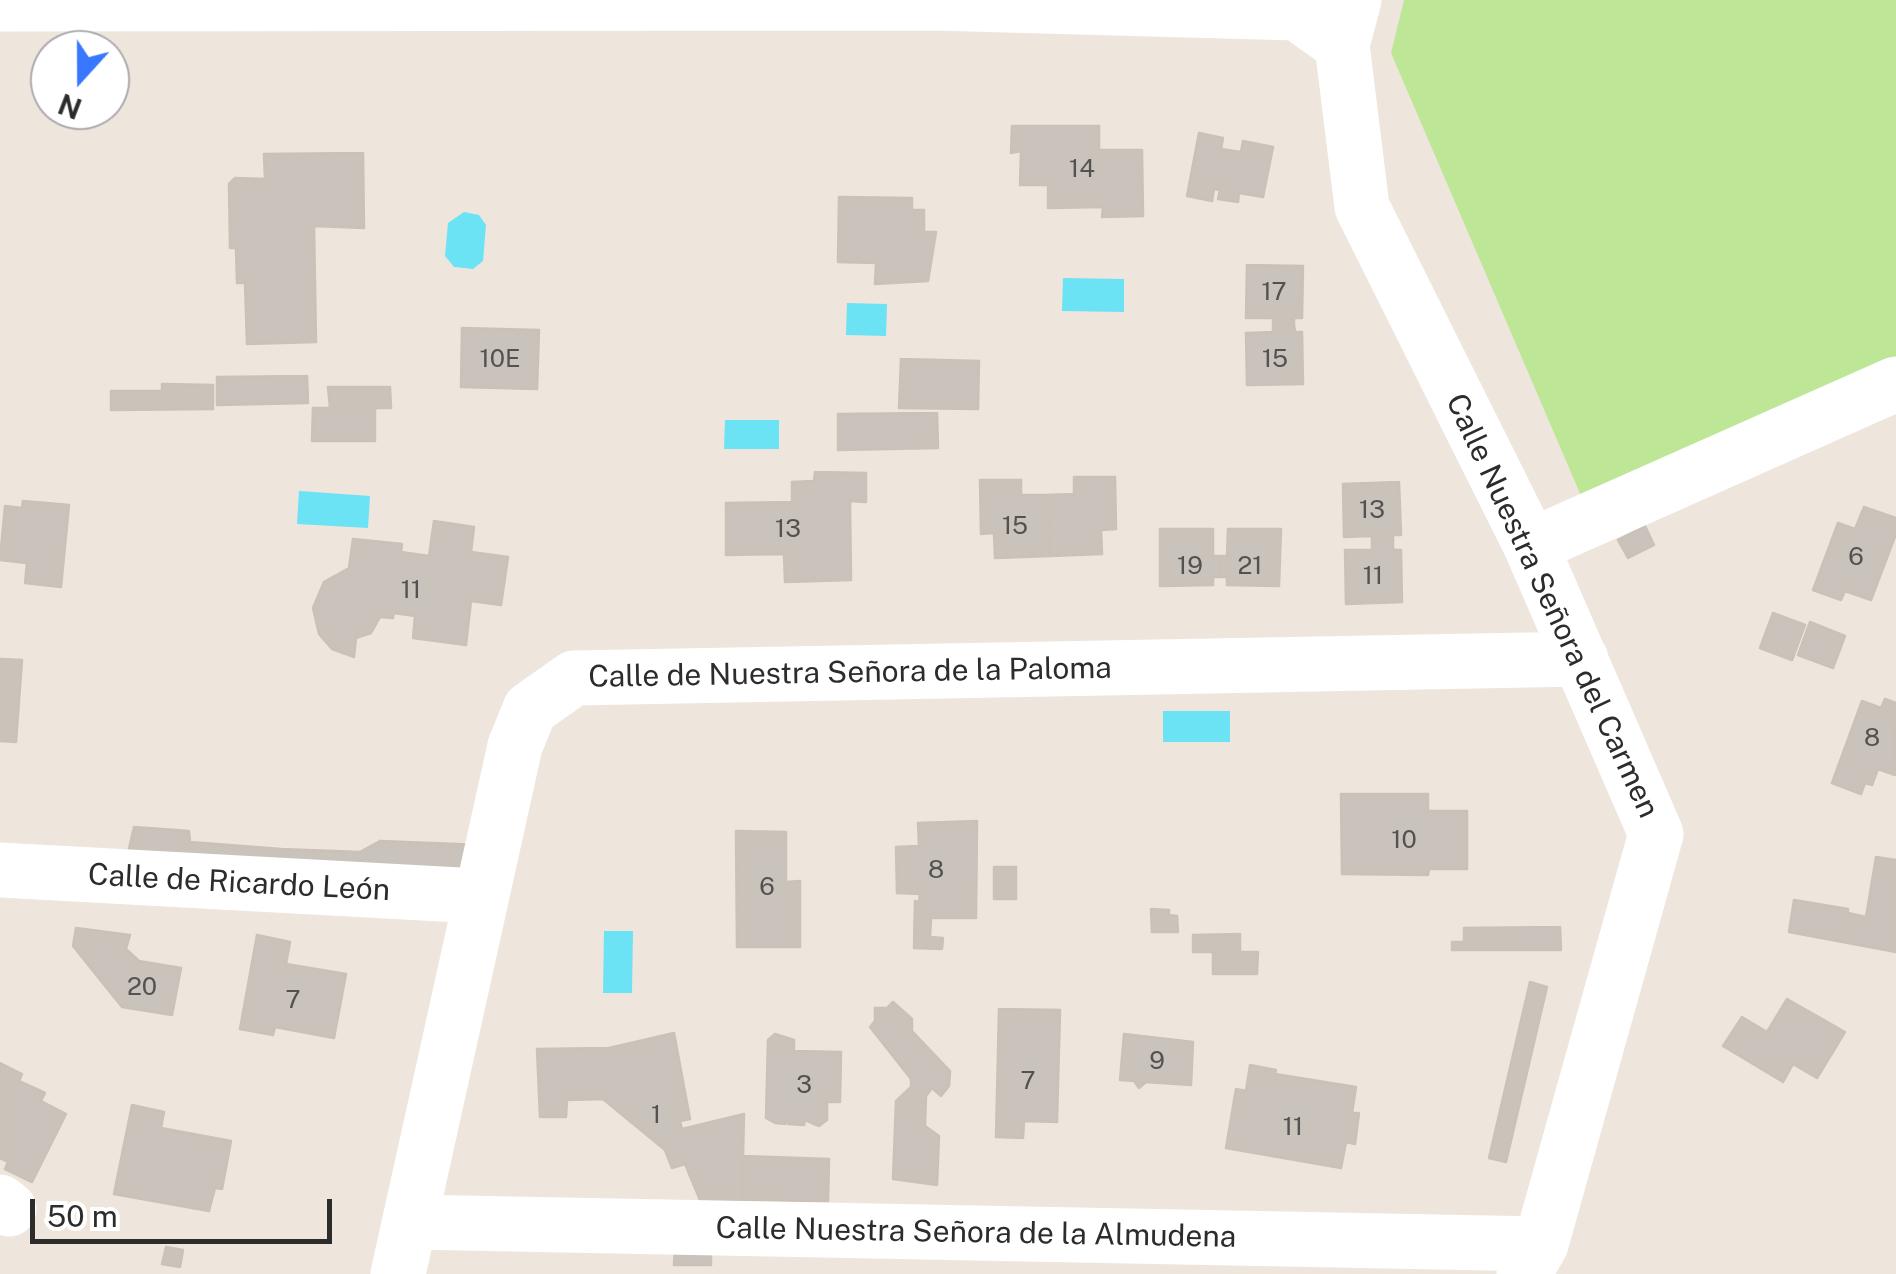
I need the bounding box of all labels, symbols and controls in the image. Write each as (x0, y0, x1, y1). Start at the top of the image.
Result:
north arrow (30, 30, 130, 130)
text: N (54, 87, 86, 126)
house number: 14 (1069, 154, 1095, 184)
house number: 17 (1261, 277, 1287, 307)
house number: 10E (480, 344, 520, 374)
house number: 15 (1262, 344, 1288, 374)
street label: Calle Nuestra Señora del Carmen (1438, 388, 1666, 824)
house number: 13 (1359, 495, 1385, 525)
house number: 15 (1002, 511, 1028, 541)
house number: 13 (775, 514, 801, 544)
house number: 6 (1848, 542, 1864, 572)
house number: 19 (1177, 551, 1203, 581)
house number: 21 (1237, 551, 1263, 581)
house number: 11 (1363, 561, 1383, 591)
house number: 11 (401, 575, 421, 605)
street label: Calle de Nuestra Señora de la Paloma (588, 650, 1112, 696)
house number: 8 (1864, 723, 1880, 753)
house number: 10 (1391, 825, 1417, 855)
house number: 8 (928, 855, 944, 885)
street label: Calle de Ricardo León (87, 857, 391, 909)
house number: 6 (759, 872, 775, 902)
house number: 20 (127, 972, 157, 1002)
house number: 7 (285, 985, 301, 1015)
house number: 9 (1149, 1046, 1165, 1076)
house number: 7 (1020, 1066, 1036, 1096)
house number: 3 (796, 1070, 812, 1100)
house number: 1 (651, 1100, 661, 1130)
house number: 11 (1283, 1112, 1303, 1142)
scale bar (35, 1179, 338, 1241)
text: 50 m (47, 1198, 118, 1234)
street label: Calle Nuestra Señora de la Almudena (715, 1210, 1237, 1256)

